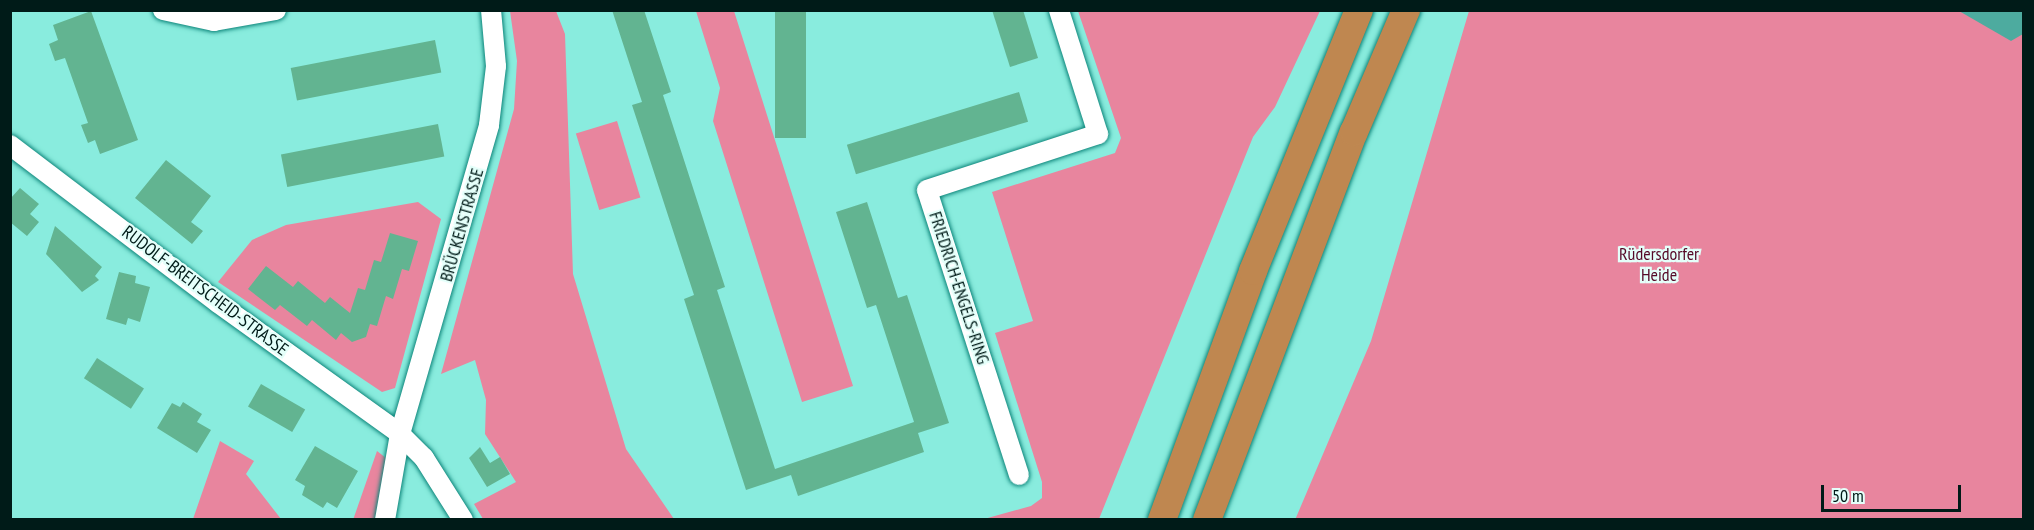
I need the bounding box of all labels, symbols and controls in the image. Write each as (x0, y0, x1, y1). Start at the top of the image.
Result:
street label: BRÜCKENSTRASSE (436, 166, 488, 284)
street label: FRIEDRICH-ENGELS-RING (924, 209, 994, 367)
street label: RUDOLF-BREITSCHEID-STRASSE (118, 221, 292, 361)
park label: Rüdersdorfer Heide (1619, 244, 1699, 286)
scale bar (1824, 473, 1964, 511)
text: 50 m (1832, 484, 1864, 507)

